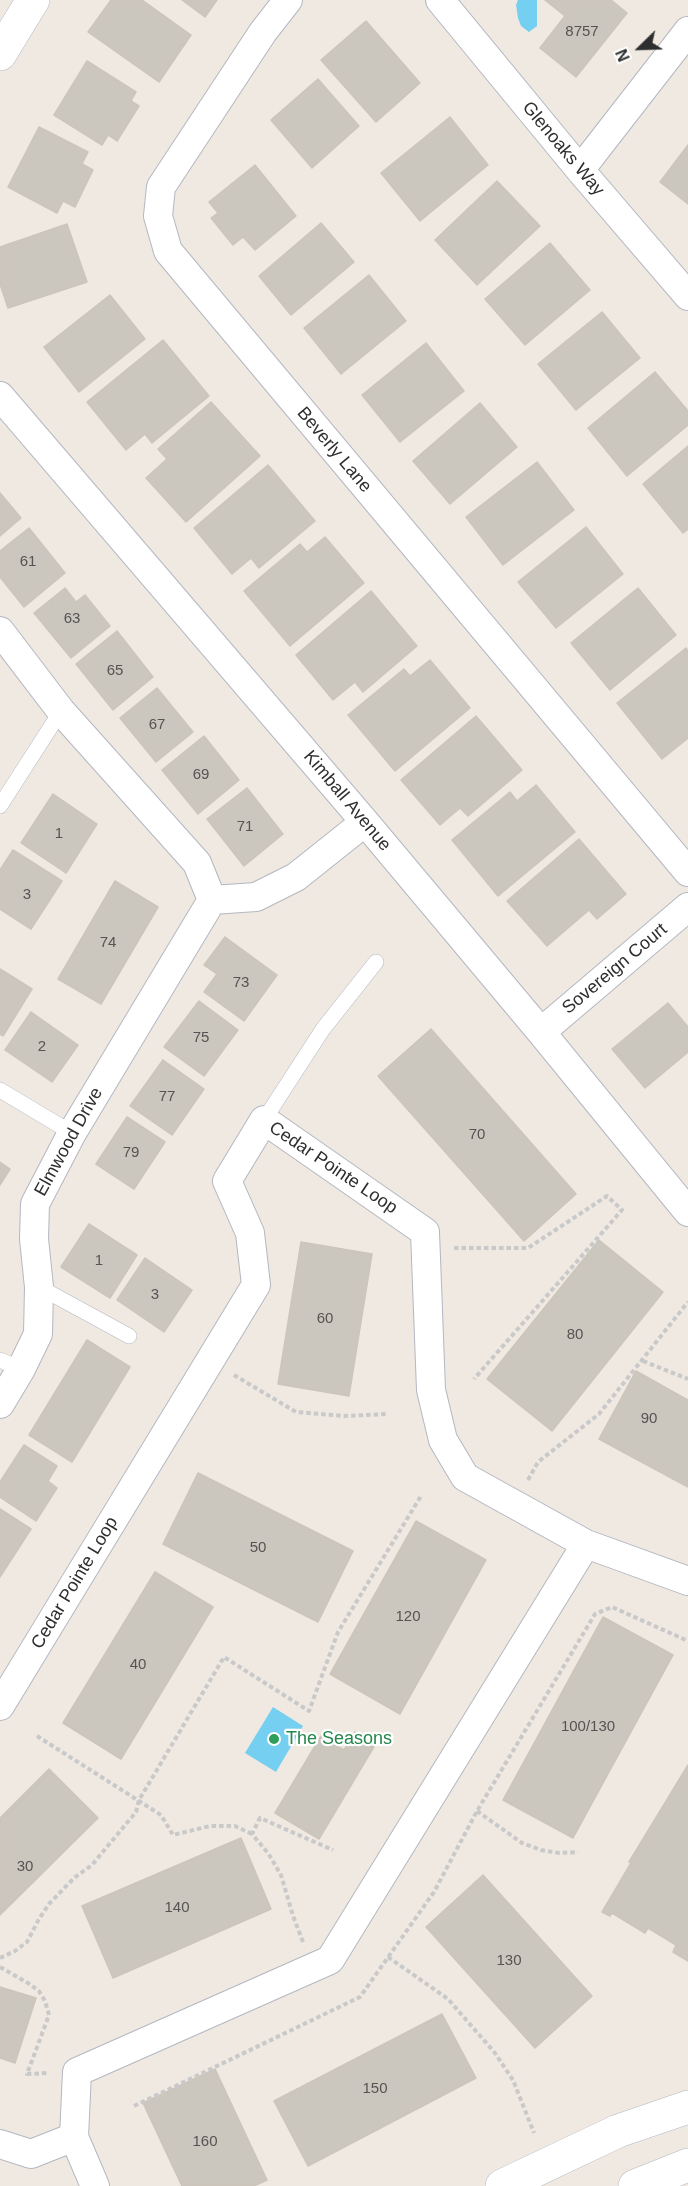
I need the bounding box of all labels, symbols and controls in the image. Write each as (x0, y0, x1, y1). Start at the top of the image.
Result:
north arrow (610, 18, 670, 78)
house number: 8757 (565, 23, 599, 41)
text: N (613, 47, 633, 64)
street label: Glenoaks Way (517, 97, 609, 201)
street label: Beverly Lane (292, 403, 376, 497)
house number: 61 (20, 553, 36, 571)
house number: 63 (64, 610, 80, 628)
house number: 65 (107, 662, 123, 680)
house number: 67 (149, 716, 165, 734)
street label: Kimball Avenue (299, 746, 395, 856)
house number: 69 (193, 766, 209, 784)
house number: 71 (237, 818, 253, 836)
house number: 1 (55, 825, 63, 843)
house number: 3 (23, 886, 31, 904)
street label: Sovereign Court (558, 919, 672, 1019)
house number: 74 (100, 934, 116, 952)
house number: 73 (233, 974, 249, 992)
house number: 75 (193, 1029, 209, 1047)
house number: 2 (38, 1038, 46, 1056)
street label: Elmwood Drive (30, 1084, 108, 1200)
house number: 77 (159, 1088, 175, 1106)
street label: Cedar Pointe Loop (265, 1117, 401, 1219)
house number: 70 (469, 1126, 485, 1144)
house number: 79 (123, 1144, 139, 1162)
house number: 1 (95, 1252, 103, 1270)
house number: 3 (151, 1286, 159, 1304)
house number: 60 (317, 1310, 333, 1328)
house number: 80 (567, 1326, 583, 1344)
house number: 90 (641, 1410, 657, 1428)
street label: Cedar Pointe Loop (27, 1513, 123, 1653)
house number: 50 (250, 1539, 266, 1557)
house number: 120 (395, 1608, 421, 1626)
house number: 40 (130, 1656, 146, 1674)
house number: 100/130 (561, 1718, 615, 1736)
place label: The Seasons (286, 1728, 392, 1750)
marker: The Seasons (267, 1732, 281, 1746)
house number: 30 (17, 1858, 33, 1876)
house number: 140 (164, 1899, 190, 1917)
house number: 130 (496, 1952, 522, 1970)
house number: 150 (362, 2080, 388, 2098)
house number: 160 (192, 2133, 218, 2151)

